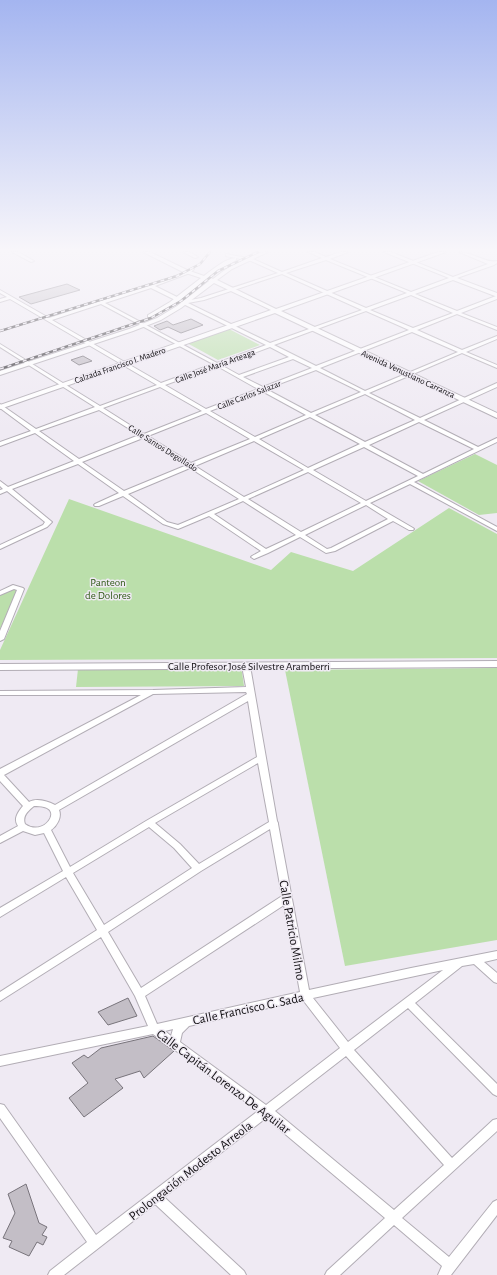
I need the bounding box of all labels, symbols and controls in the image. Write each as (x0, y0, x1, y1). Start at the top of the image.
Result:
street label: Calzada Francisco I. Madero (73, 345, 167, 385)
street label: Calle José María Arteaga (174, 348, 256, 385)
street label: Avenida Venustiano Carranza (360, 349, 456, 400)
street label: Calle Carlos Salazar (216, 379, 282, 412)
street label: Calle Santos Degollado (126, 423, 200, 474)
park label: Panteon de Dolores (85, 577, 131, 601)
street label: Calle Profesor José Silvestre Aramberri (168, 661, 330, 672)
street label: Calle Patricio Milmo (276, 879, 307, 981)
street label: Calle Francisco G. Sada (192, 991, 305, 1028)
street label: Calle Capitán Lorenzo De Aguilar (154, 1028, 293, 1137)
street label: Prolongación Modesto Arreola (127, 1119, 255, 1223)

